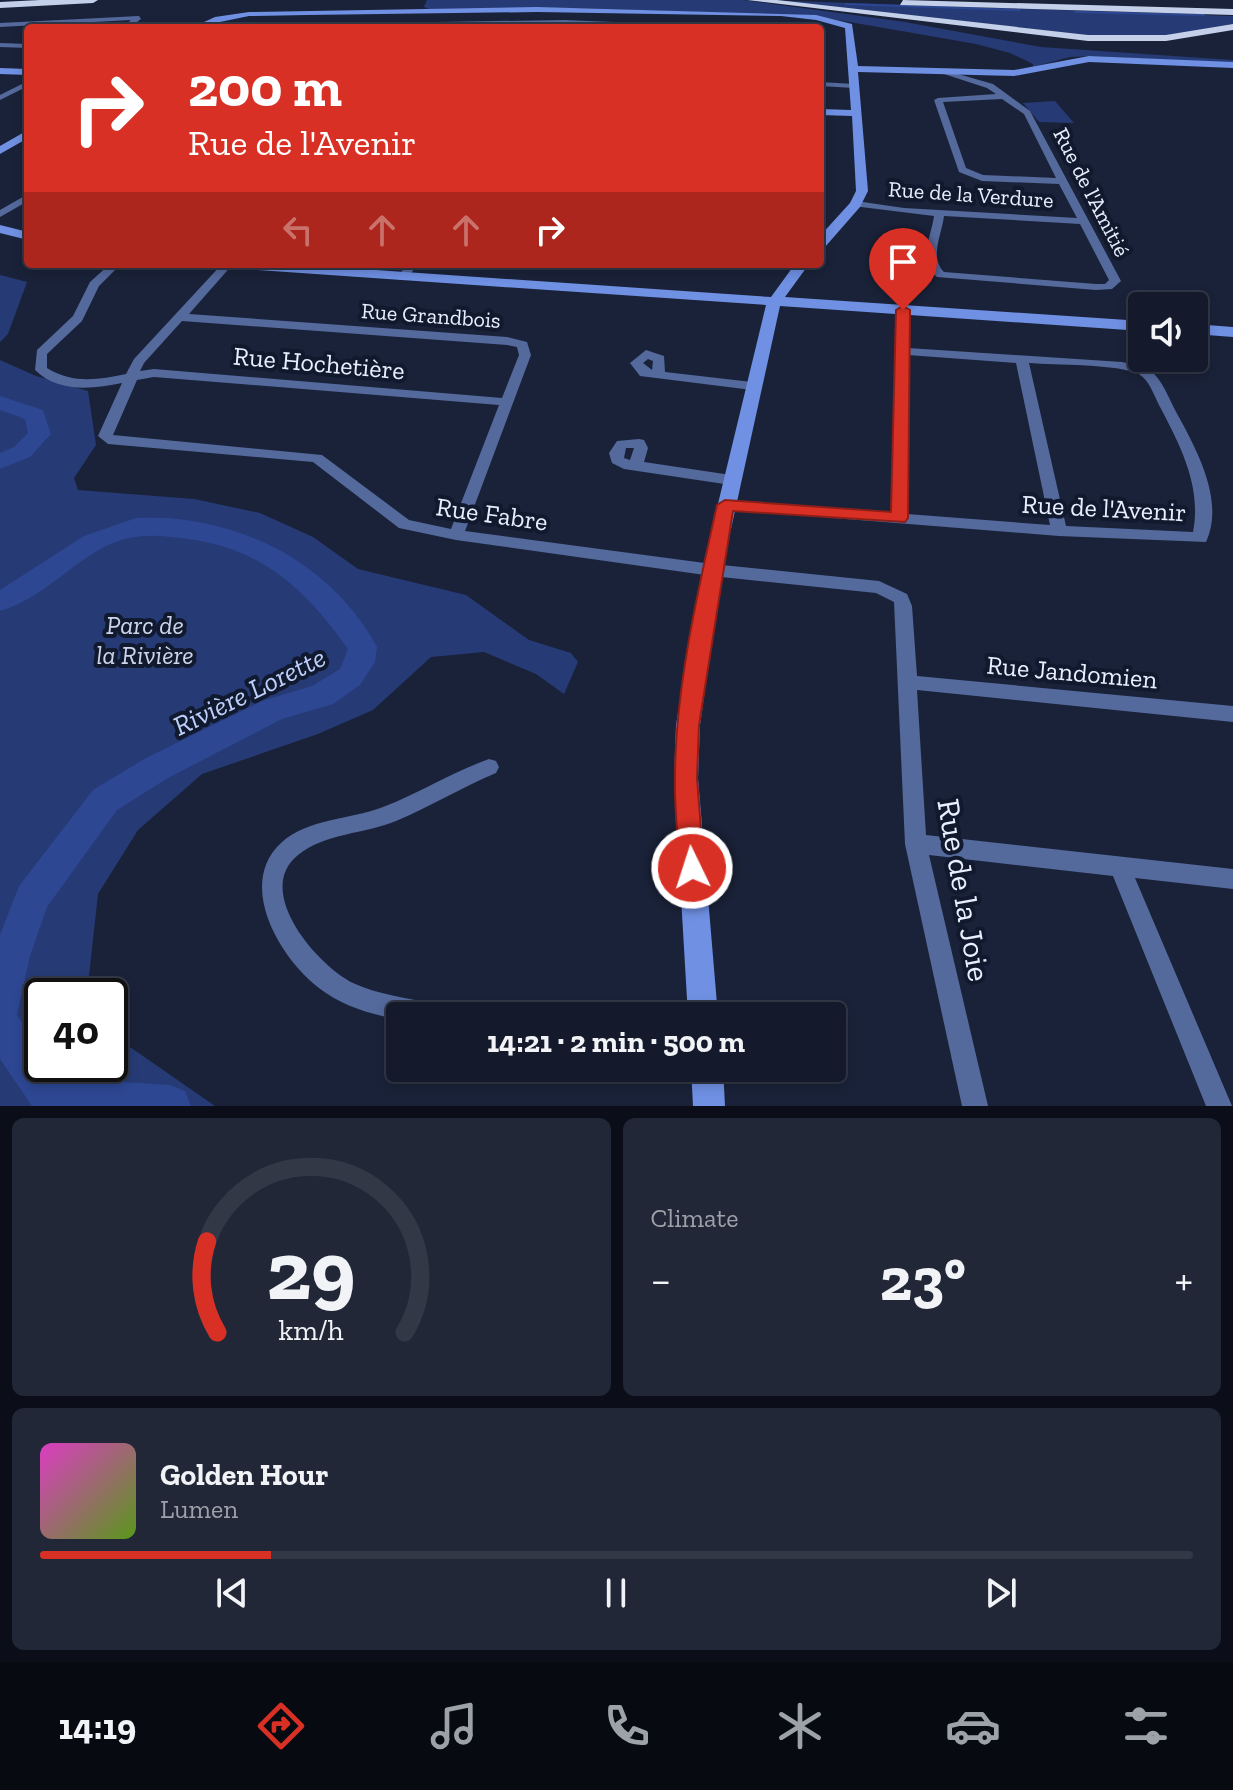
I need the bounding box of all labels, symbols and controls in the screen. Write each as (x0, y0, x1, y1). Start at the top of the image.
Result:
text: 200 m (188, 53, 342, 120)
icon: right (56, 56, 160, 160)
text: Rue de l'Avenir (188, 121, 416, 164)
street label: Rue de l'Amitié (1047, 123, 1136, 261)
street label: Rue de la Verdure (887, 175, 1055, 214)
icon: left (276, 208, 320, 252)
icon: ahead (360, 208, 404, 252)
icon: ahead (444, 208, 488, 252)
icon: right (528, 208, 572, 252)
pin (869, 228, 937, 310)
icon: arrive (881, 240, 925, 284)
map controls (1128, 292, 1208, 372)
button: sound (1128, 292, 1208, 372)
street label: Rue Grandbois (360, 297, 502, 334)
street label: Rue Hochetière (232, 340, 406, 386)
street label: Rue de l'Avenir (1021, 488, 1187, 528)
street label: Rue Fabre (434, 490, 550, 538)
park label: Parc de la Rivière (96, 609, 194, 671)
water label: Rivière Lorette (168, 640, 331, 743)
street label: Rue Jandomien (985, 649, 1159, 695)
street label: Rue de la Joie (929, 796, 999, 984)
position arrow (650, 826, 734, 910)
speed limit sign: 40 (24, 978, 128, 1082)
text: 14:21 · 2 min · 500 m (487, 1024, 745, 1060)
text: Climate (651, 1202, 738, 1234)
text: 29 (267, 1220, 356, 1320)
text: 23° (880, 1243, 966, 1315)
text: − (651, 1253, 671, 1306)
text: + (1174, 1253, 1193, 1306)
text: km/h (279, 1313, 344, 1347)
text: Golden Hour (160, 1457, 328, 1493)
text: Lumen (160, 1493, 238, 1525)
icon: previous (210, 1571, 254, 1615)
icon: pause (594, 1571, 638, 1615)
icon: next (979, 1571, 1023, 1615)
icon: directions (253, 1698, 309, 1754)
icon: music (426, 1698, 482, 1754)
icon: phone (599, 1698, 655, 1754)
icon: climate (772, 1698, 828, 1754)
icon: car (945, 1698, 1001, 1754)
icon: filters (1118, 1698, 1174, 1754)
text: 14:19 (59, 1705, 136, 1748)

